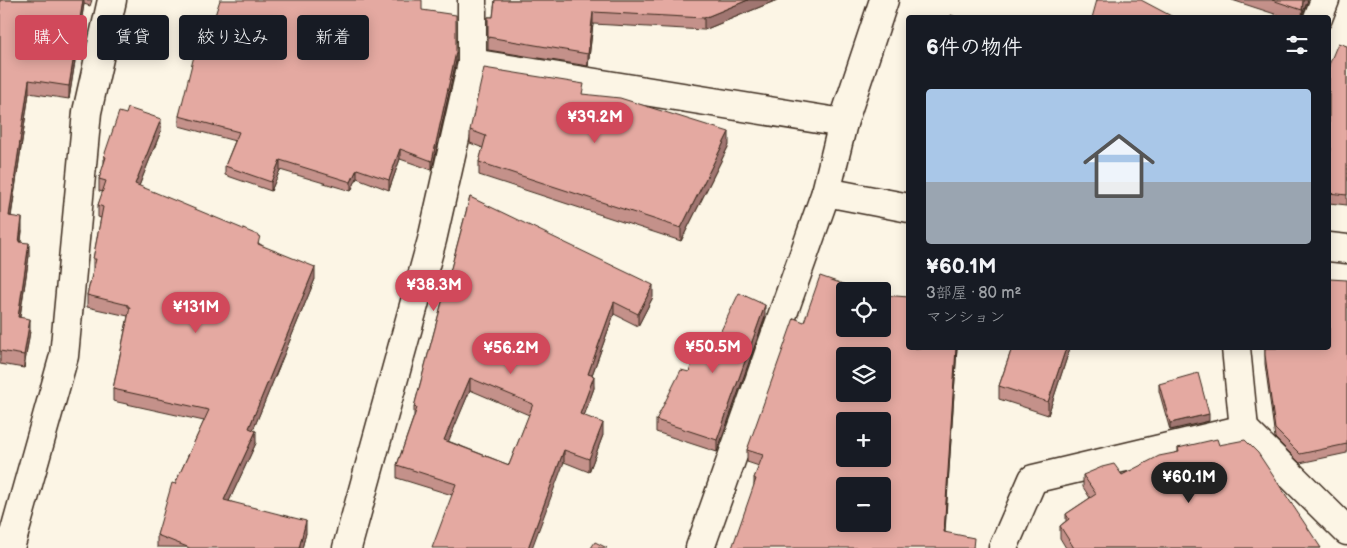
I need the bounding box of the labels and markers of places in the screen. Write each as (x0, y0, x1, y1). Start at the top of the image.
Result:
pin: ¥39.2M (554, 102, 636, 144)
pin: ¥38.3M (393, 270, 475, 312)
pin: ¥131M (161, 292, 231, 334)
pin: ¥56.2M (470, 332, 552, 375)
pin: ¥50.5M (672, 332, 754, 374)
pin: ¥60.1M (1148, 462, 1230, 504)

